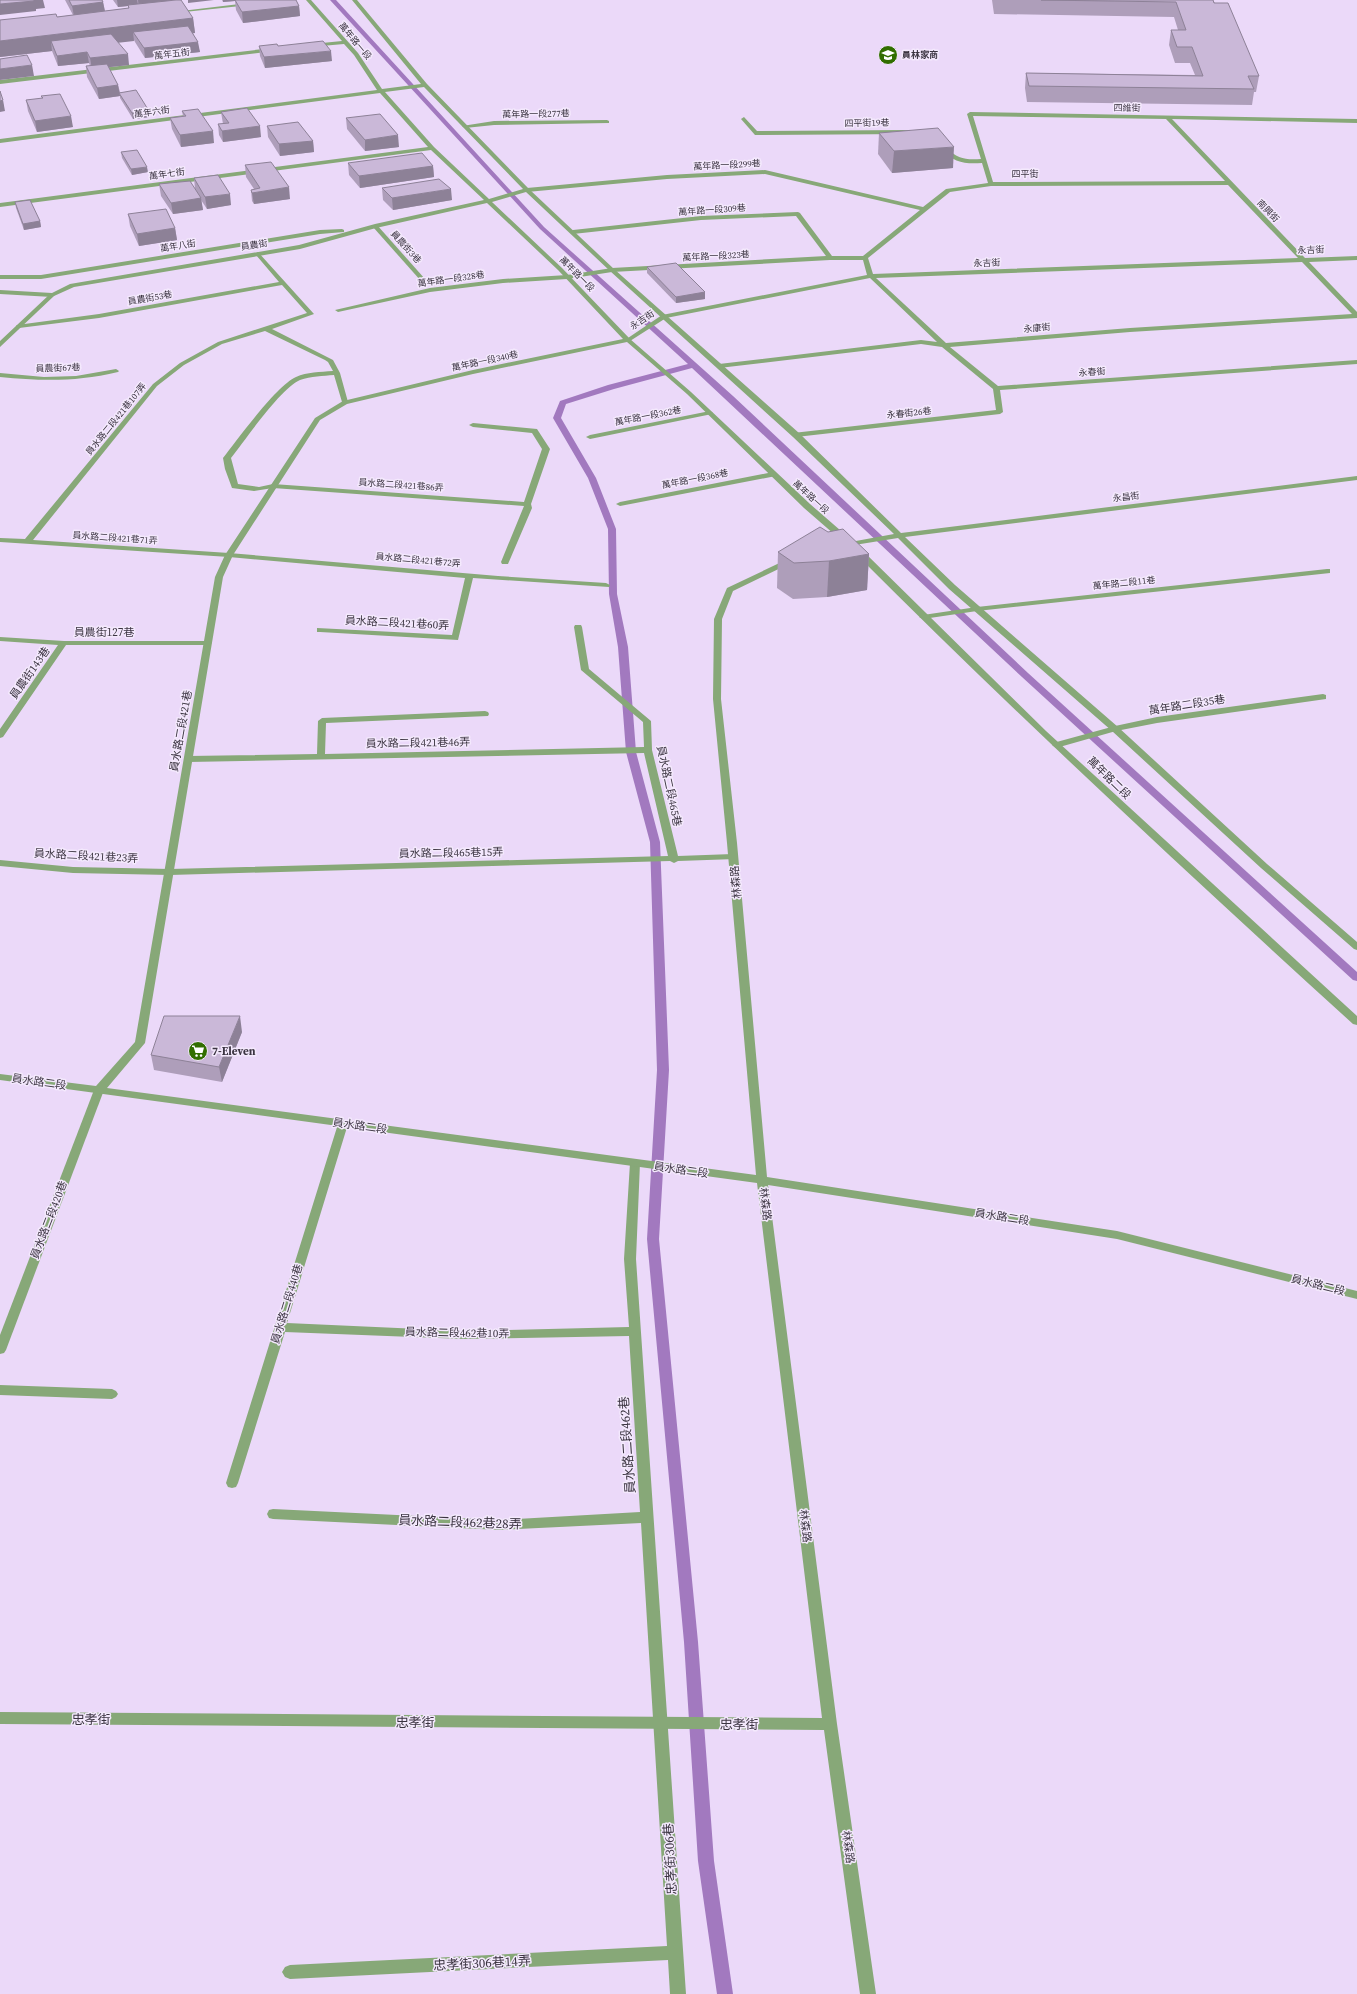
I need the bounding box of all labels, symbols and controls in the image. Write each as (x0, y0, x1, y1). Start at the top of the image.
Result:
street label: 萬年路一段 (336, 20, 374, 62)
school or university icon: 員林家商 (877, 44, 899, 66)
street label: 萬年五街 (153, 46, 191, 62)
place label: 員林家商 (902, 49, 938, 61)
street label: 四維街 (1113, 102, 1141, 114)
street label: 萬年六街 (133, 104, 171, 120)
street label: 萬年路一段277巷 (502, 107, 570, 121)
street label: 四平街19巷 (844, 117, 890, 129)
street label: 萬年路一段299巷 (693, 157, 761, 173)
street label: 萬年七街 (148, 166, 186, 182)
street label: 四平街 (1011, 168, 1039, 180)
street label: 南興街 (1254, 197, 1282, 225)
street label: 萬年路一段309巷 (678, 202, 746, 218)
street label: 員農街3巷 (388, 228, 424, 266)
street label: 萬年八街 (159, 237, 197, 255)
street label: 員農街 (240, 237, 268, 253)
street label: 永吉街 (1297, 244, 1325, 256)
street label: 萬年路一段323巷 (682, 248, 750, 264)
street label: 萬年路一段 (557, 254, 597, 294)
street label: 永吉街 (973, 257, 1001, 269)
street label: 萬年路一段328巷 (417, 268, 485, 290)
street label: 員農街53巷 (127, 288, 173, 308)
street label: 永吉街 (627, 307, 657, 333)
street label: 永康街 (1023, 321, 1051, 335)
street label: 萬年路一段340巷 (451, 348, 519, 374)
street label: 員農街67巷 (35, 361, 81, 375)
street label: 永春街 (1078, 365, 1106, 379)
street label: 員水路二段421巷107弄 (83, 380, 149, 458)
street label: 萬年路一段362巷 (614, 404, 682, 428)
street label: 永春街26巷 (886, 405, 932, 421)
street label: 萬年路一段368巷 (661, 467, 729, 491)
street label: 員水路二段421巷86弄 (358, 476, 444, 494)
street label: 萬年路一段 (790, 477, 832, 517)
street label: 永昌街 (1112, 489, 1140, 505)
street label: 員水路二段421巷71弄 (72, 529, 158, 547)
street label: 員水路二段421巷72弄 (375, 550, 461, 570)
street label: 萬年路二段11巷 (1092, 574, 1156, 592)
street label: 員水路二段421巷60弄 (344, 613, 450, 633)
street label: 員農街127巷 (74, 625, 134, 640)
street label: 員農街143巷 (7, 644, 53, 702)
street label: 員水路二段421巷 (166, 689, 196, 773)
street label: 萬年路二段35巷 (1148, 692, 1226, 718)
street label: 員水路二段421巷46弄 (366, 735, 470, 751)
street label: 員水路二段465巷 (653, 744, 685, 828)
street label: 萬年路二段 (1084, 754, 1134, 802)
street label: 員水路二段465巷15弄 (399, 845, 503, 861)
street label: 員水路二段421巷23弄 (33, 846, 139, 866)
street label: 林森路 (727, 865, 745, 899)
supermarket icon: 7-Eleven (187, 1040, 209, 1062)
place label: 7-Eleven (212, 1044, 256, 1059)
street label: 員水路二段 (11, 1071, 67, 1093)
street label: 員水路二段 (332, 1115, 388, 1137)
street label: 員水路二段 (653, 1159, 709, 1181)
street label: 員水路二段420巷 (27, 1179, 71, 1261)
street label: 林森路 (756, 1187, 774, 1221)
street label: 員水路二段 (974, 1205, 1030, 1229)
street label: 員水路二段440巷 (268, 1262, 306, 1346)
street label: 員水路二段 (1290, 1271, 1346, 1299)
street label: 員水路二段462巷10弄 (405, 1325, 509, 1341)
street label: 員水路二段462巷 (615, 1396, 639, 1494)
street label: 林森路 (796, 1509, 814, 1543)
street label: 員水路二段462巷28弄 (398, 1511, 522, 1533)
street label: 忠孝街 (71, 1711, 111, 1728)
street label: 忠孝街 (395, 1714, 435, 1731)
street label: 忠孝街 (719, 1716, 759, 1733)
street label: 忠孝街306巷 (660, 1823, 680, 1895)
street label: 林森路 (838, 1830, 858, 1864)
street label: 忠孝街306巷14弄 (433, 1952, 531, 1974)

